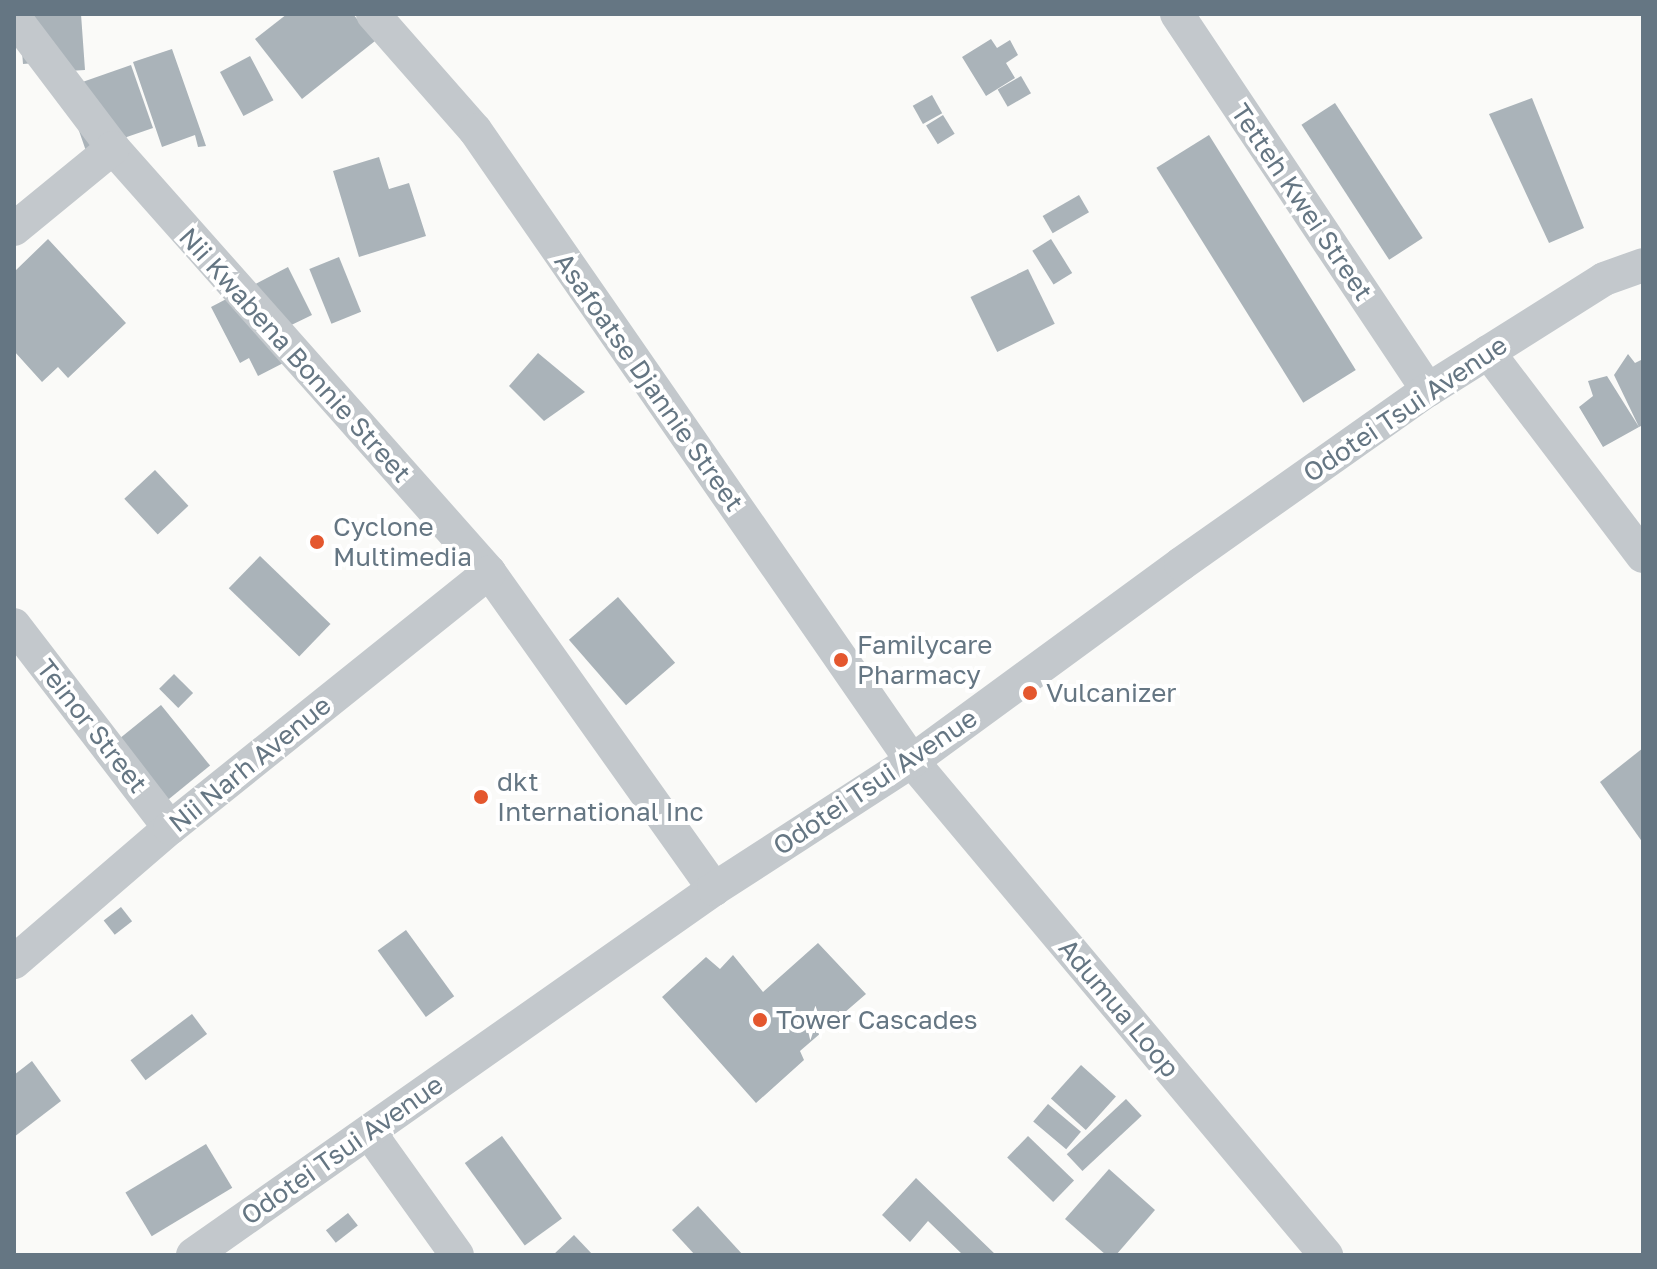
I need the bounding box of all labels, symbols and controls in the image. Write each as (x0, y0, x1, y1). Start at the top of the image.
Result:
street label: Tetteh Kwei Street (1225, 98, 1379, 306)
street label: Nii Kwabena Bonnie Street (173, 221, 417, 489)
street label: Asafoatse Djannie Street (548, 247, 750, 517)
street label: Odotei Tsui Avenue (1297, 329, 1513, 489)
place label: Cyclone Multimedia (333, 511, 472, 572)
marker: Cyclone Multimedia (308, 533, 326, 551)
place label: Familycare Pharmacy (857, 629, 992, 690)
marker: Familycare Pharmacy (832, 651, 850, 669)
street label: Teinor Street (30, 653, 154, 799)
place label: Vulcanizer (1046, 677, 1176, 709)
marker: Vulcanizer (1021, 684, 1039, 702)
street label: Nii Narh Avenue (163, 689, 337, 839)
street label: Odotei Tsui Avenue (767, 702, 983, 862)
place label: dkt International Inc (497, 766, 704, 828)
marker: dkt International Inc (472, 788, 490, 806)
street label: Adumua Loop (1052, 933, 1186, 1083)
place label: Tower Cascades (776, 1004, 977, 1036)
marker: Tower Cascades (751, 1011, 769, 1029)
street label: Odotei Tsui Avenue (235, 1069, 449, 1231)

